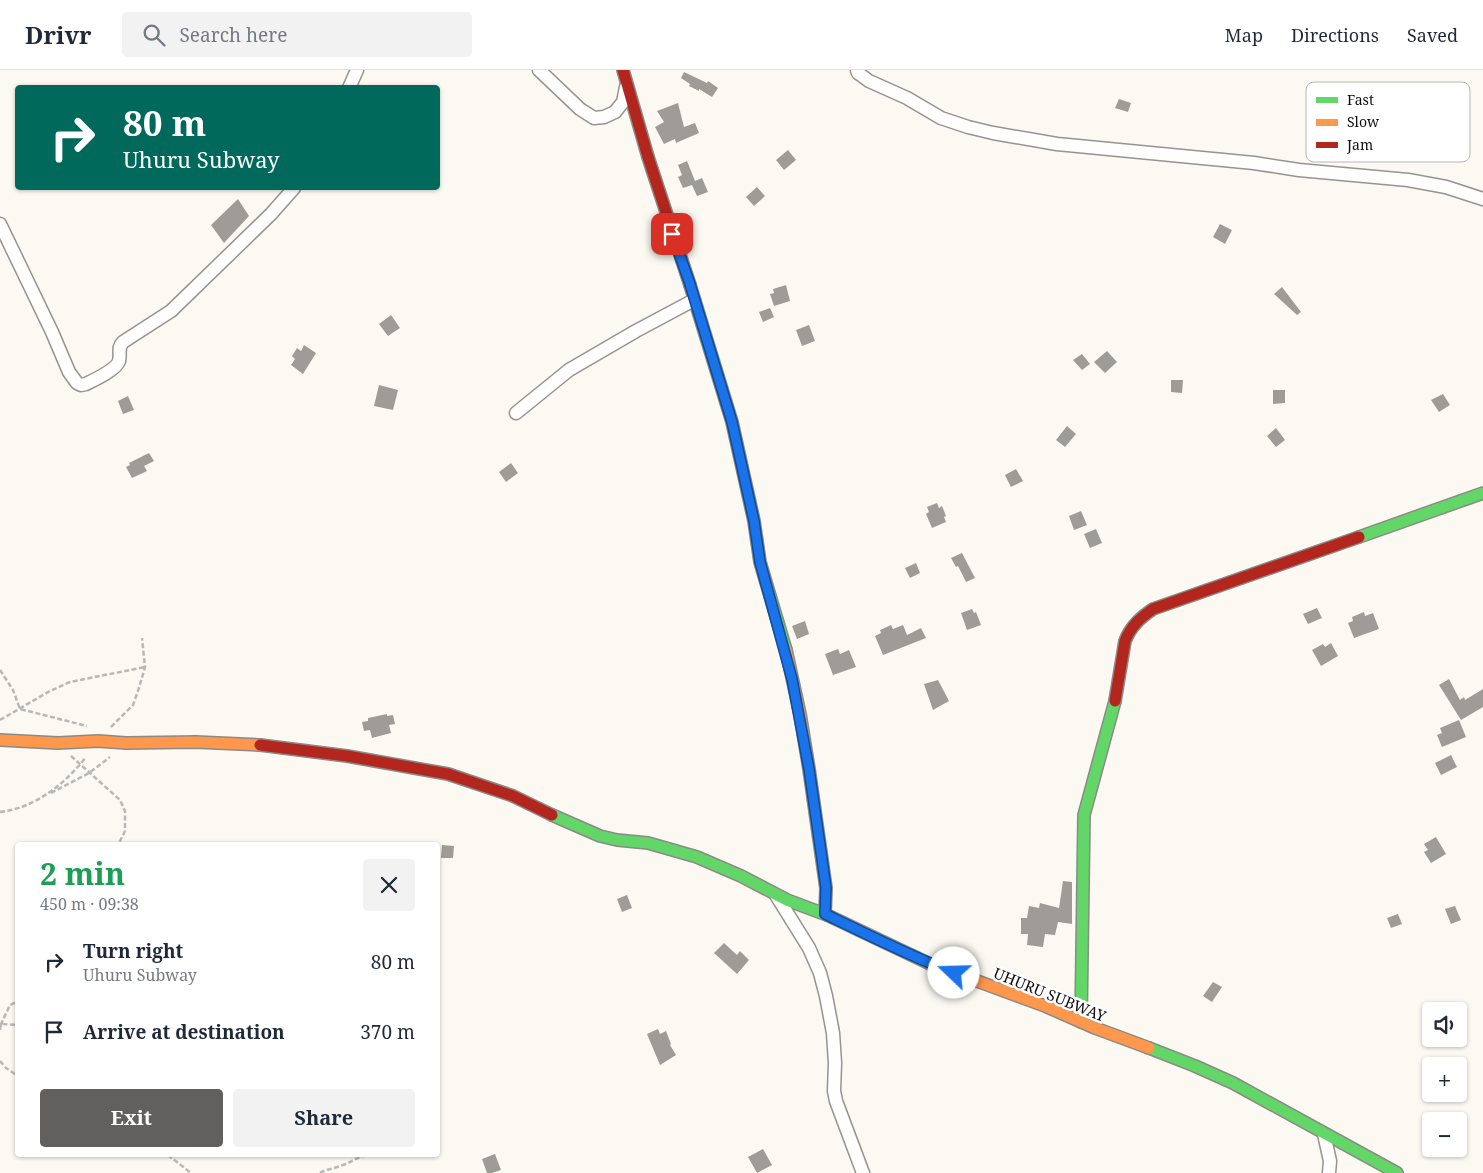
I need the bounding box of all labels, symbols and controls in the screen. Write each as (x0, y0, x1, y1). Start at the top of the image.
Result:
search box (122, 12, 472, 57)
text: Drivr (25, 18, 92, 51)
icon: search (140, 21, 168, 49)
text: Search here (180, 22, 287, 48)
text: Map (1225, 23, 1263, 47)
text: Directions (1291, 23, 1379, 47)
text: Saved (1407, 23, 1458, 47)
legend (1306, 82, 1470, 162)
text: Fast (1347, 90, 1374, 109)
text: 80 m (123, 99, 206, 146)
icon: right (40, 105, 105, 170)
text: Slow (1347, 112, 1380, 131)
text: Jam (1346, 135, 1373, 154)
text: Uhuru Subway (123, 144, 280, 174)
pin (651, 213, 693, 255)
icon: arrive (658, 220, 686, 248)
text: 2 min (40, 853, 125, 894)
button: close (363, 859, 415, 911)
text: 450 m · 09:38 (40, 893, 139, 915)
text: Turn right (83, 938, 183, 964)
position arrow (927, 946, 979, 998)
icon: right (40, 948, 68, 976)
text: 80 m (371, 949, 415, 975)
street label: UHURU SUBWAY (991, 962, 1110, 1026)
text: Uhuru Subway (83, 964, 197, 986)
map controls (1422, 1002, 1467, 1157)
button: sound (1422, 1002, 1467, 1047)
icon: arrive (40, 1018, 68, 1046)
text: Arrive at destination (83, 1019, 285, 1045)
text: 370 m (360, 1019, 415, 1045)
button: + (1422, 1057, 1467, 1102)
button: Exit (40, 1089, 223, 1147)
button: Share (233, 1089, 415, 1147)
button: − (1422, 1112, 1467, 1157)

